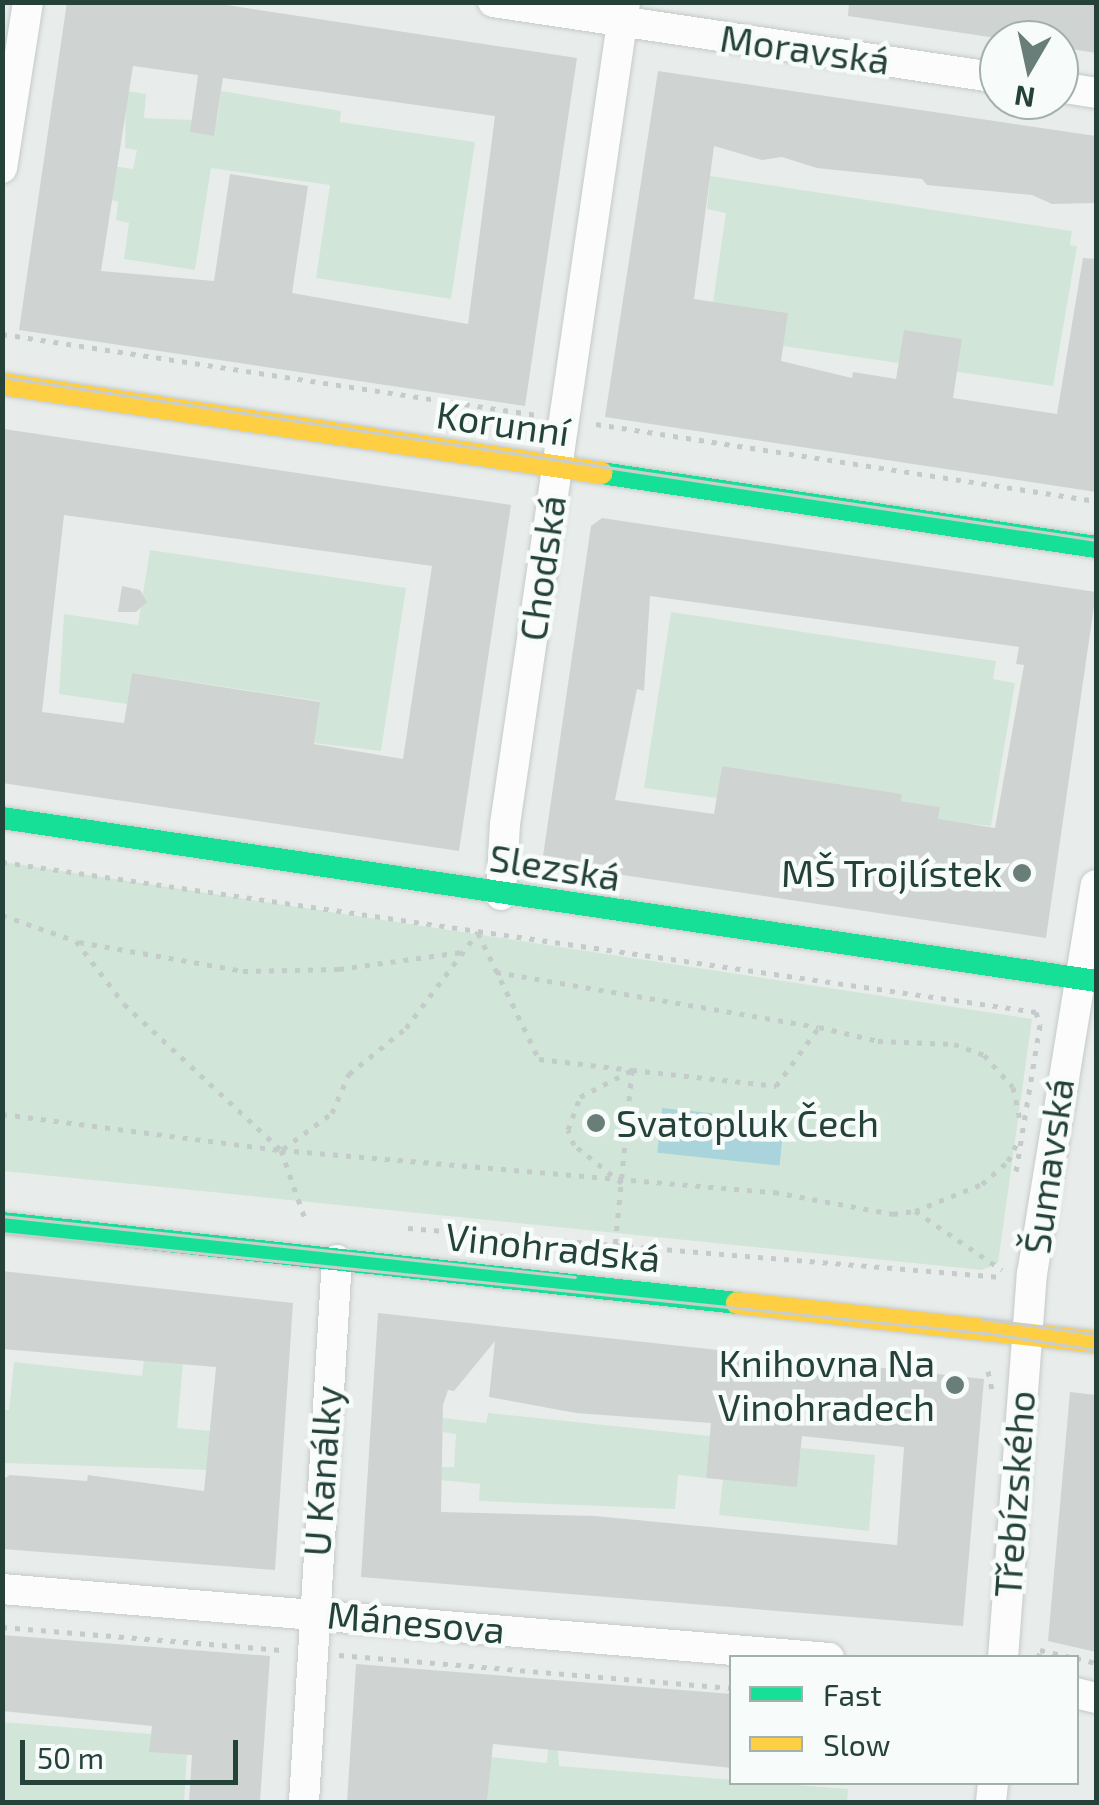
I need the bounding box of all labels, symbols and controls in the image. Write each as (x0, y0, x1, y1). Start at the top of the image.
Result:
street label: Moravská (717, 15, 893, 83)
north arrow (979, 20, 1079, 120)
text: N (1012, 79, 1037, 116)
street label: Korunní (433, 391, 573, 455)
street label: Chodská (509, 492, 575, 644)
street label: Slezská (486, 834, 624, 900)
place label: MŠ Trojlístek (780, 850, 1002, 896)
marker: MŠ Trojlístek (1011, 862, 1033, 884)
street label: Šumavská (1013, 1075, 1083, 1257)
place label: Svatopluk Čech (616, 1100, 879, 1146)
marker: Svatopluk Čech (585, 1112, 607, 1134)
street label: Vinohradská (443, 1213, 663, 1281)
place label: Knihovna Na Vinohradech (718, 1340, 935, 1430)
marker: Knihovna Na Vinohradech (944, 1374, 966, 1396)
street label: U Kanálky (293, 1384, 351, 1558)
street label: Třebízského (984, 1389, 1044, 1599)
street label: Mánesova (325, 1592, 507, 1652)
legend (729, 1655, 1079, 1785)
text: Fast (823, 1676, 882, 1712)
scale bar (25, 1720, 242, 1782)
text: Slow (823, 1726, 890, 1762)
text: 50 m (37, 1739, 104, 1775)

